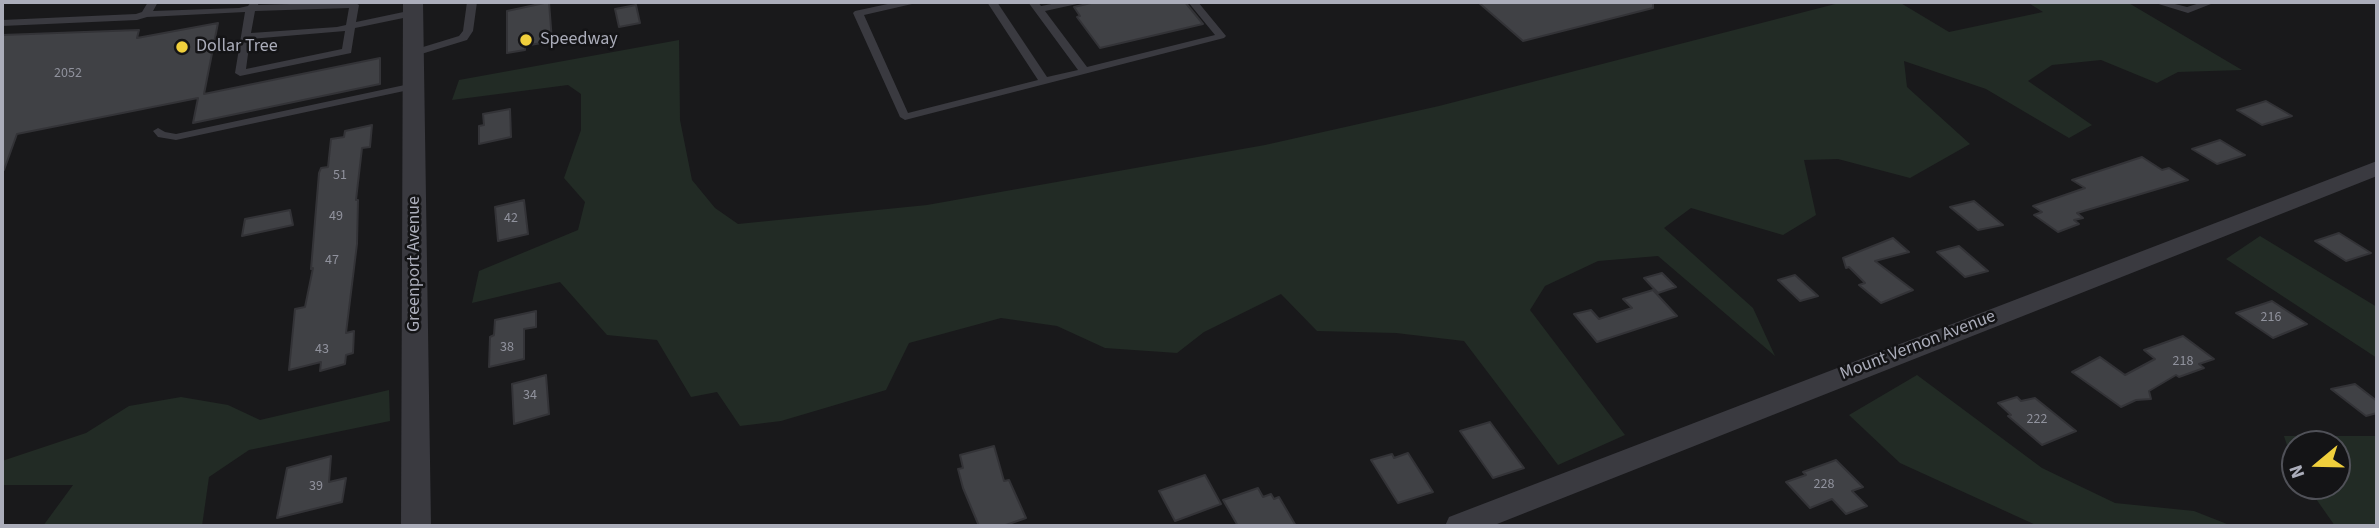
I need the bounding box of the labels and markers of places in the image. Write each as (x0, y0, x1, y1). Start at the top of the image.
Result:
place label: Speedway (540, 29, 618, 51)
marker: Speedway (518, 32, 534, 48)
place label: Dollar Tree (196, 36, 278, 58)
marker: Dollar Tree (174, 39, 190, 55)

